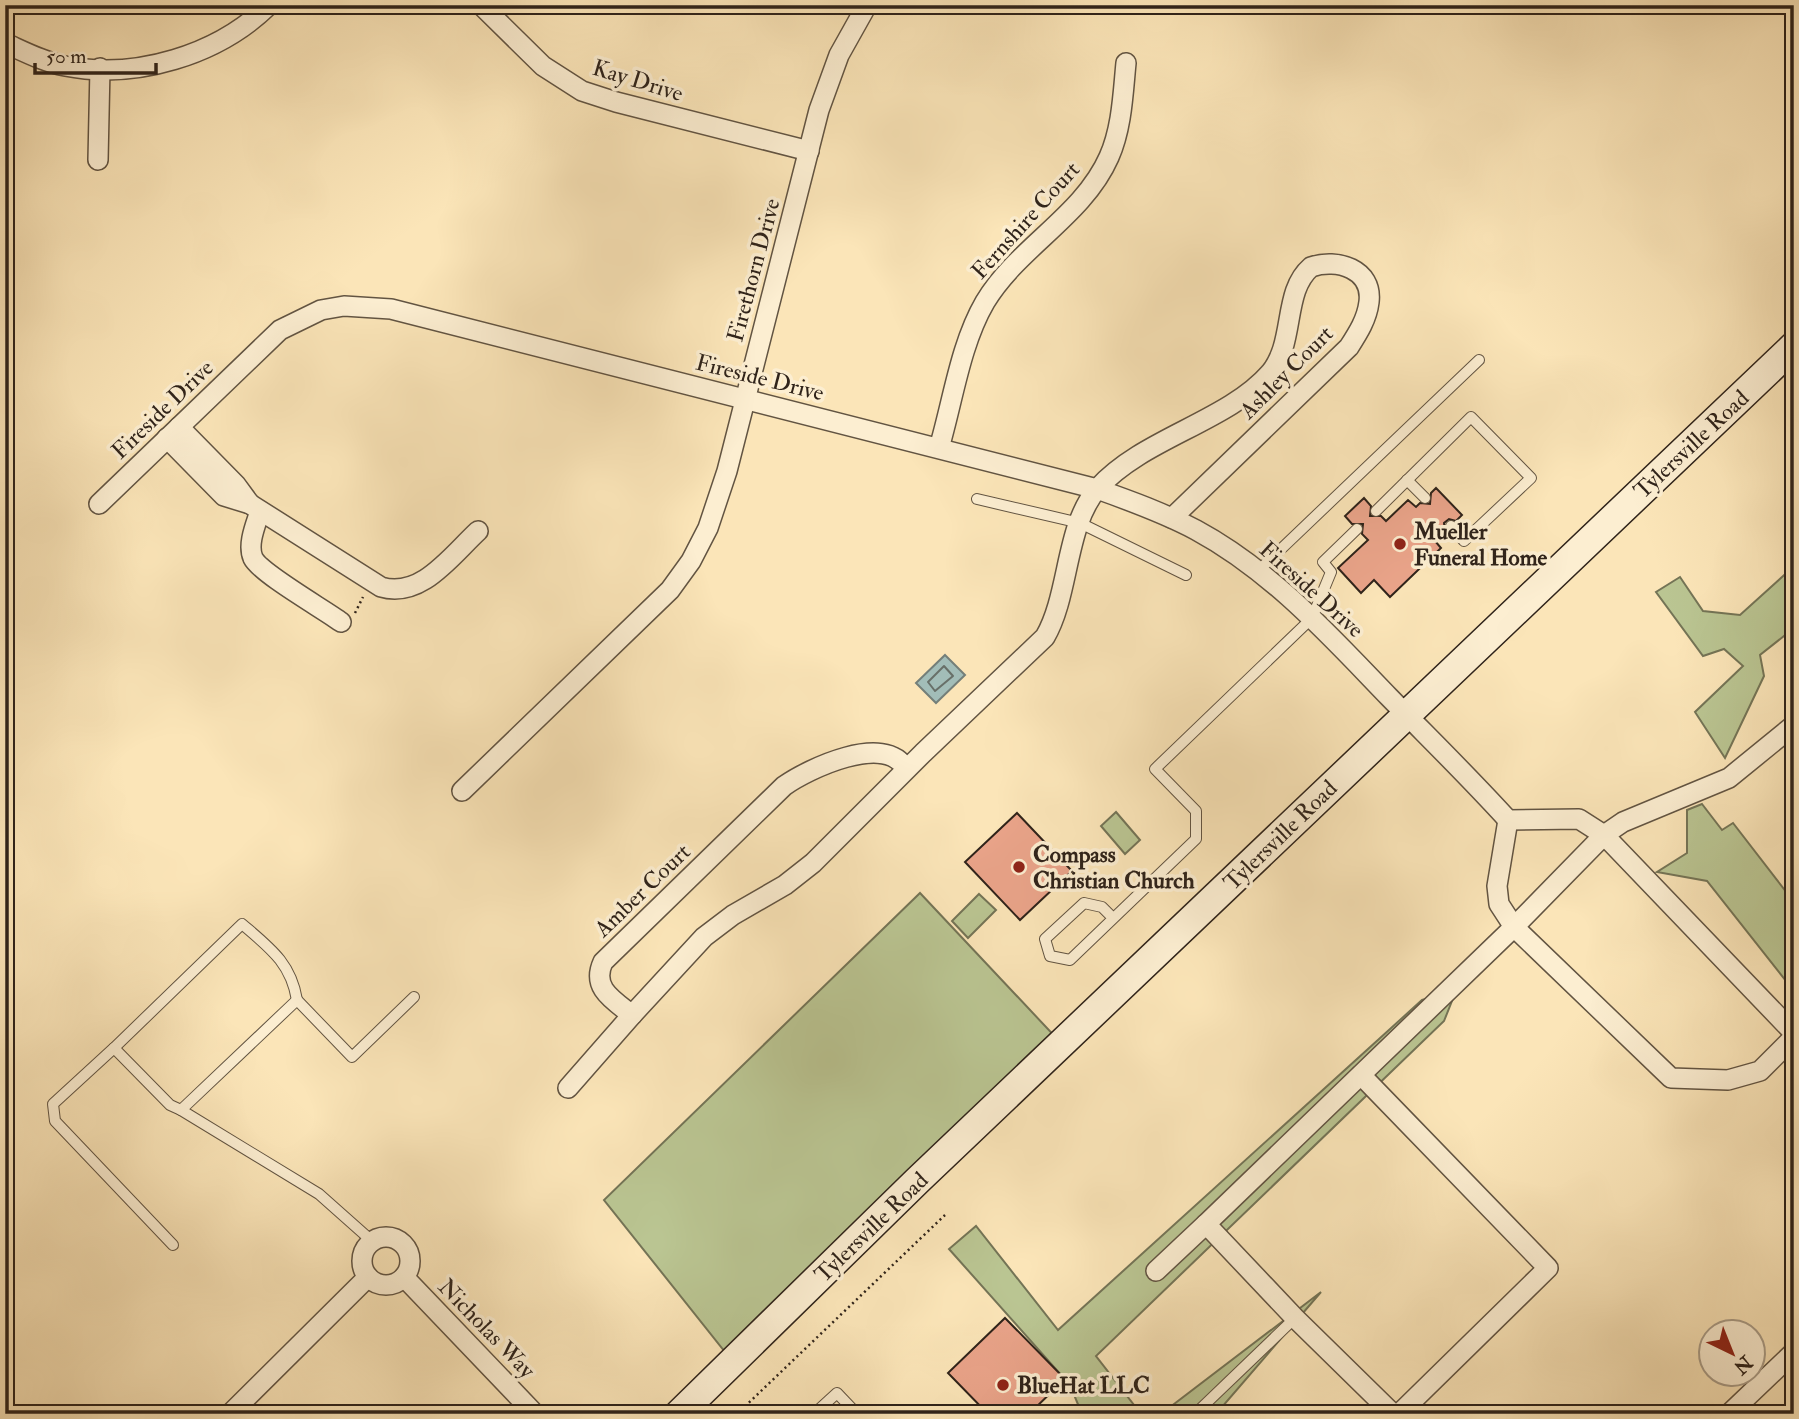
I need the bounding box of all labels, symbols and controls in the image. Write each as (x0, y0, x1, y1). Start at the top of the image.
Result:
scale bar (35, 32, 156, 76)
text: 50 m (46, 43, 87, 70)
street label: Kay Drive (589, 53, 687, 108)
street label: Fernshire Court (965, 155, 1086, 285)
street label: Firethorn Drive (720, 195, 787, 345)
street label: Ashley Court (1233, 319, 1339, 426)
street label: Fireside Drive (693, 348, 827, 407)
street label: Fireside Drive (105, 353, 220, 465)
street label: Tylersville Road (1628, 384, 1755, 505)
place label: Mueller Funeral Home (1413, 517, 1547, 572)
street label: Fireside Drive (1253, 535, 1370, 644)
marker: Mueller Funeral Home (1392, 536, 1408, 552)
street label: Tylersville Road (1217, 774, 1343, 897)
street label: Amber Court (587, 837, 696, 944)
place label: Compass Christian Church (1033, 840, 1195, 895)
marker: Compass Christian Church (1011, 859, 1027, 875)
street label: Tylersville Road (808, 1166, 934, 1289)
street label: Nicholas Way (432, 1272, 542, 1385)
north arrow (1698, 1318, 1768, 1388)
text: N (1728, 1349, 1758, 1380)
place label: BlueHat LLC (1017, 1371, 1150, 1400)
marker: BlueHat LLC (995, 1377, 1011, 1393)

